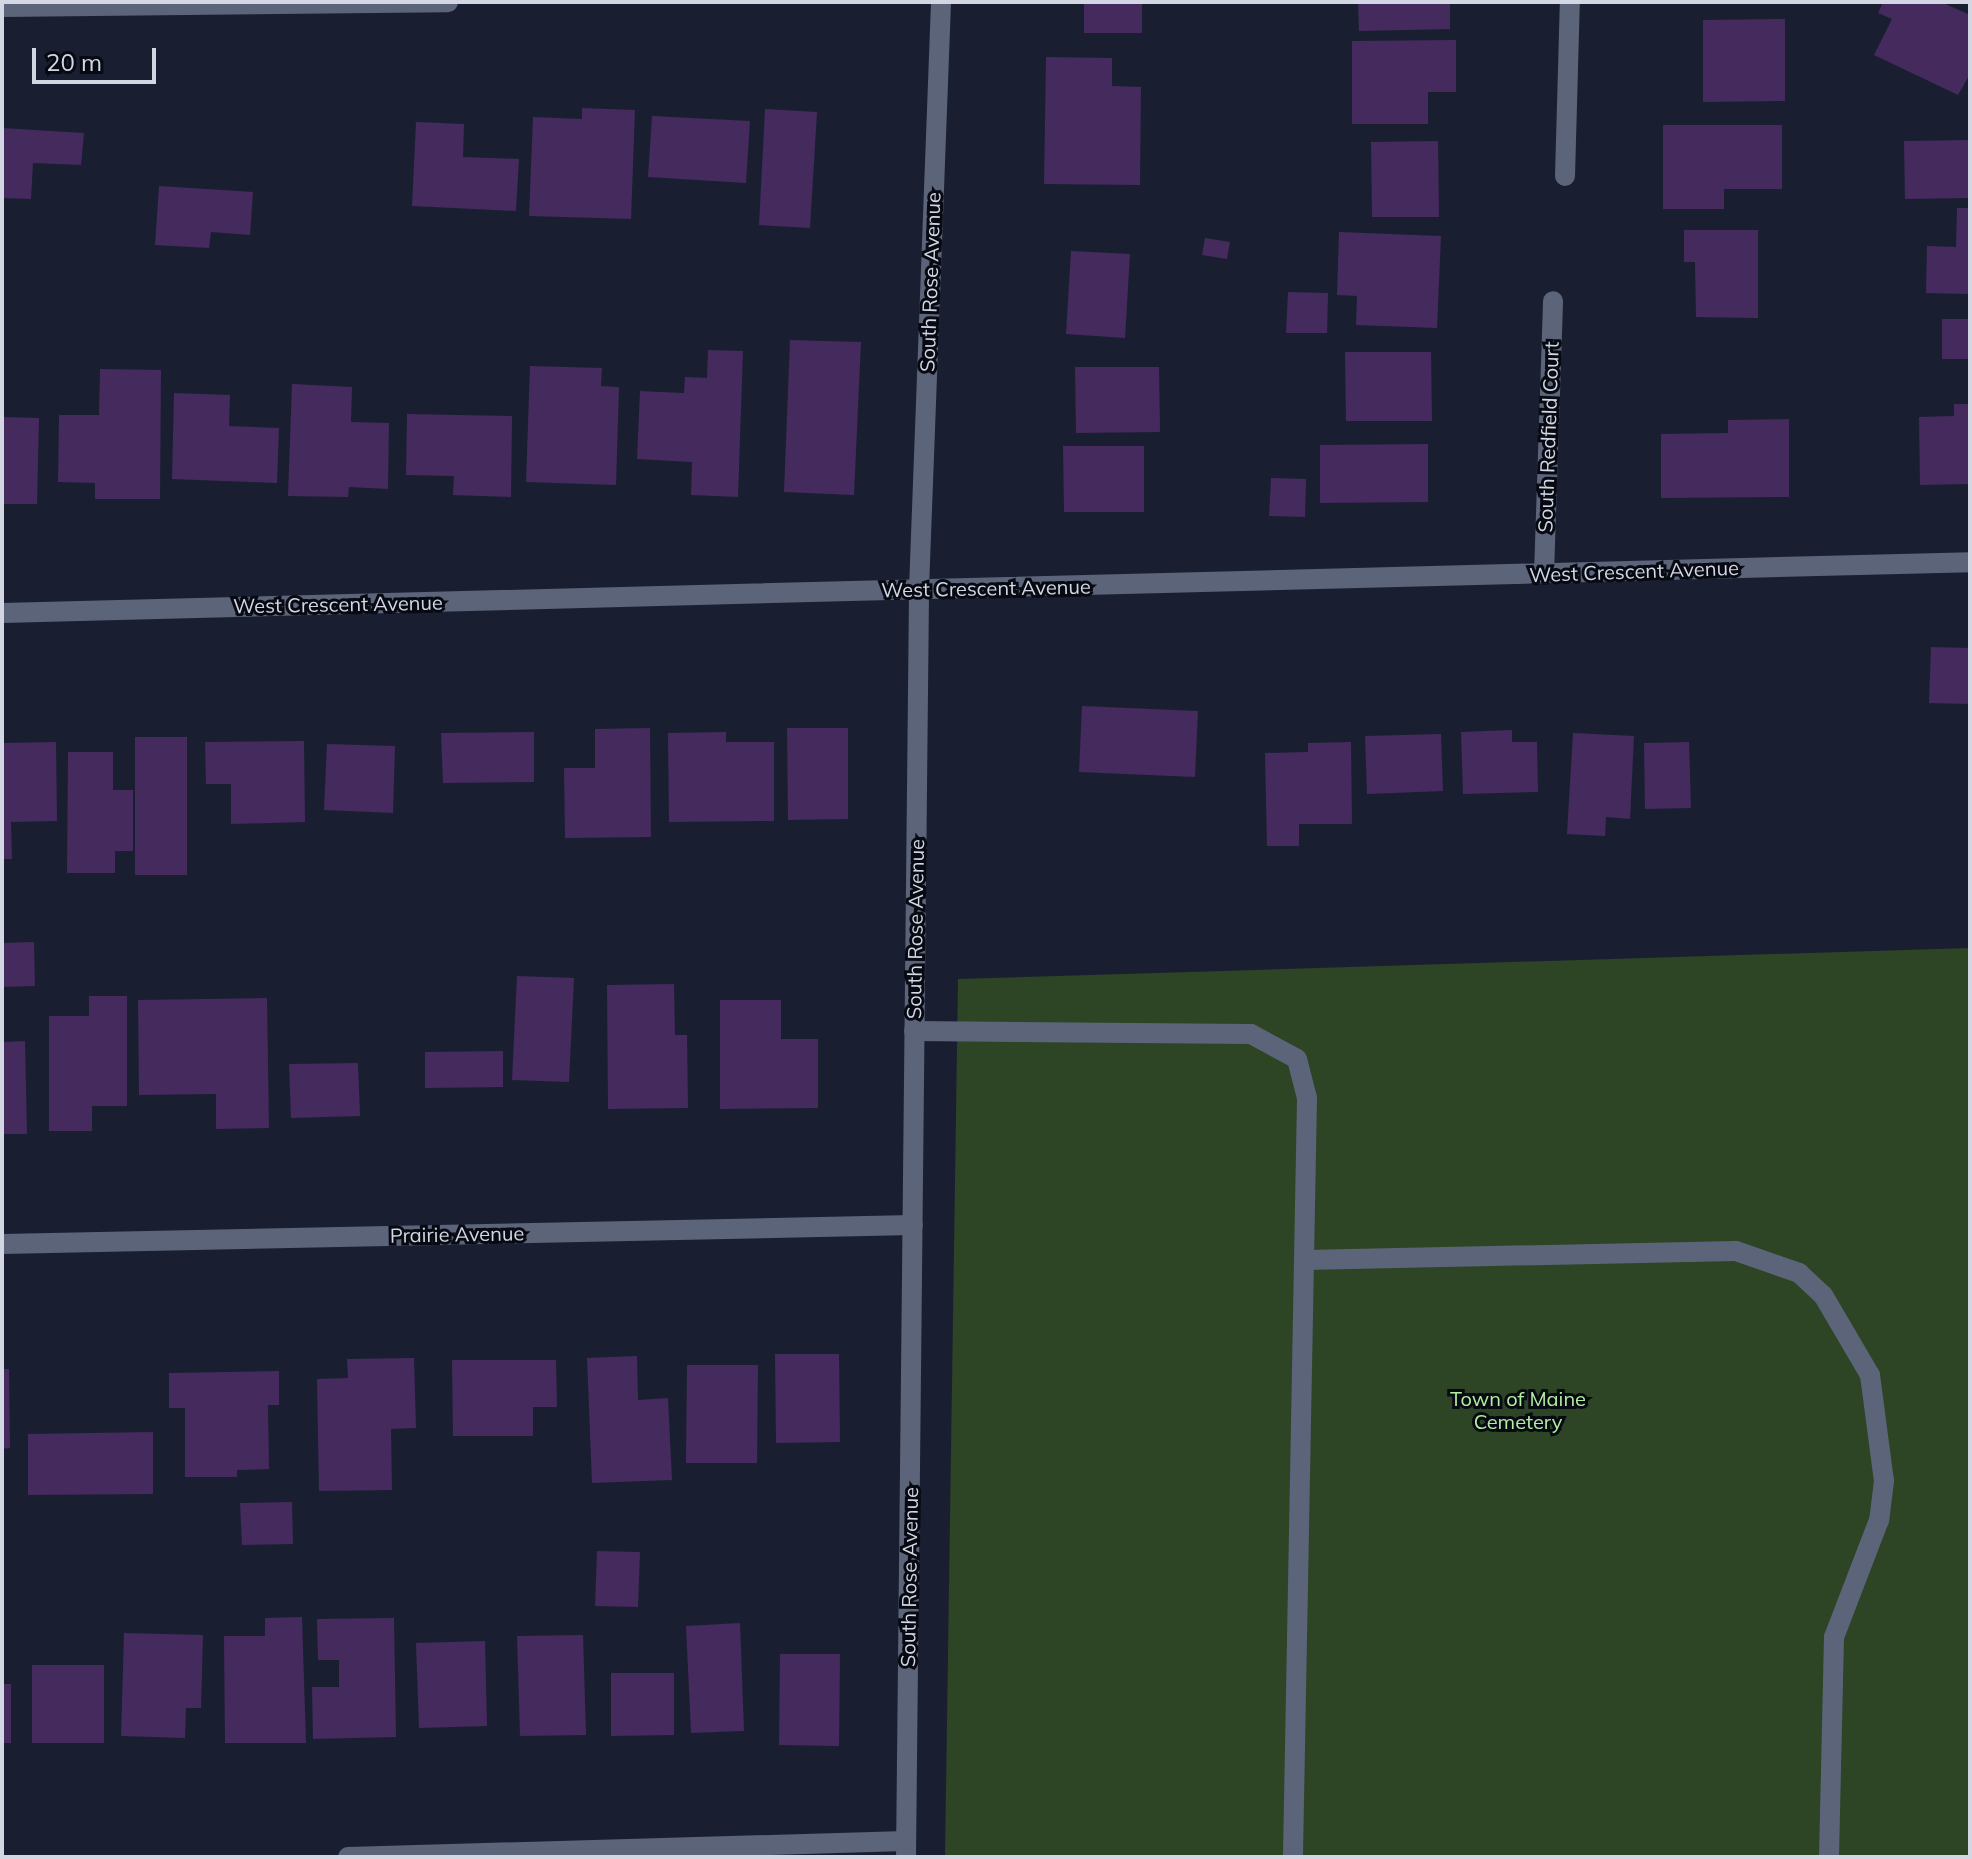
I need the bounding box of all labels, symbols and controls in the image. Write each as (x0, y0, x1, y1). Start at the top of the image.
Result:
scale bar (36, 32, 160, 82)
text: 20 m (46, 47, 102, 77)
street label: South Rose Avenue (915, 192, 945, 372)
street label: South Redfield Court (1533, 341, 1563, 533)
street label: West Crescent Avenue (1529, 555, 1739, 587)
street label: West Crescent Avenue (881, 574, 1091, 602)
street label: West Crescent Avenue (233, 590, 443, 618)
street label: South Rose Avenue (901, 839, 929, 1019)
street label: Prairie Avenue (390, 1221, 524, 1247)
park label: Town of Maine Cemetery (1450, 1386, 1586, 1433)
street label: South Rose Avenue (895, 1487, 923, 1667)

